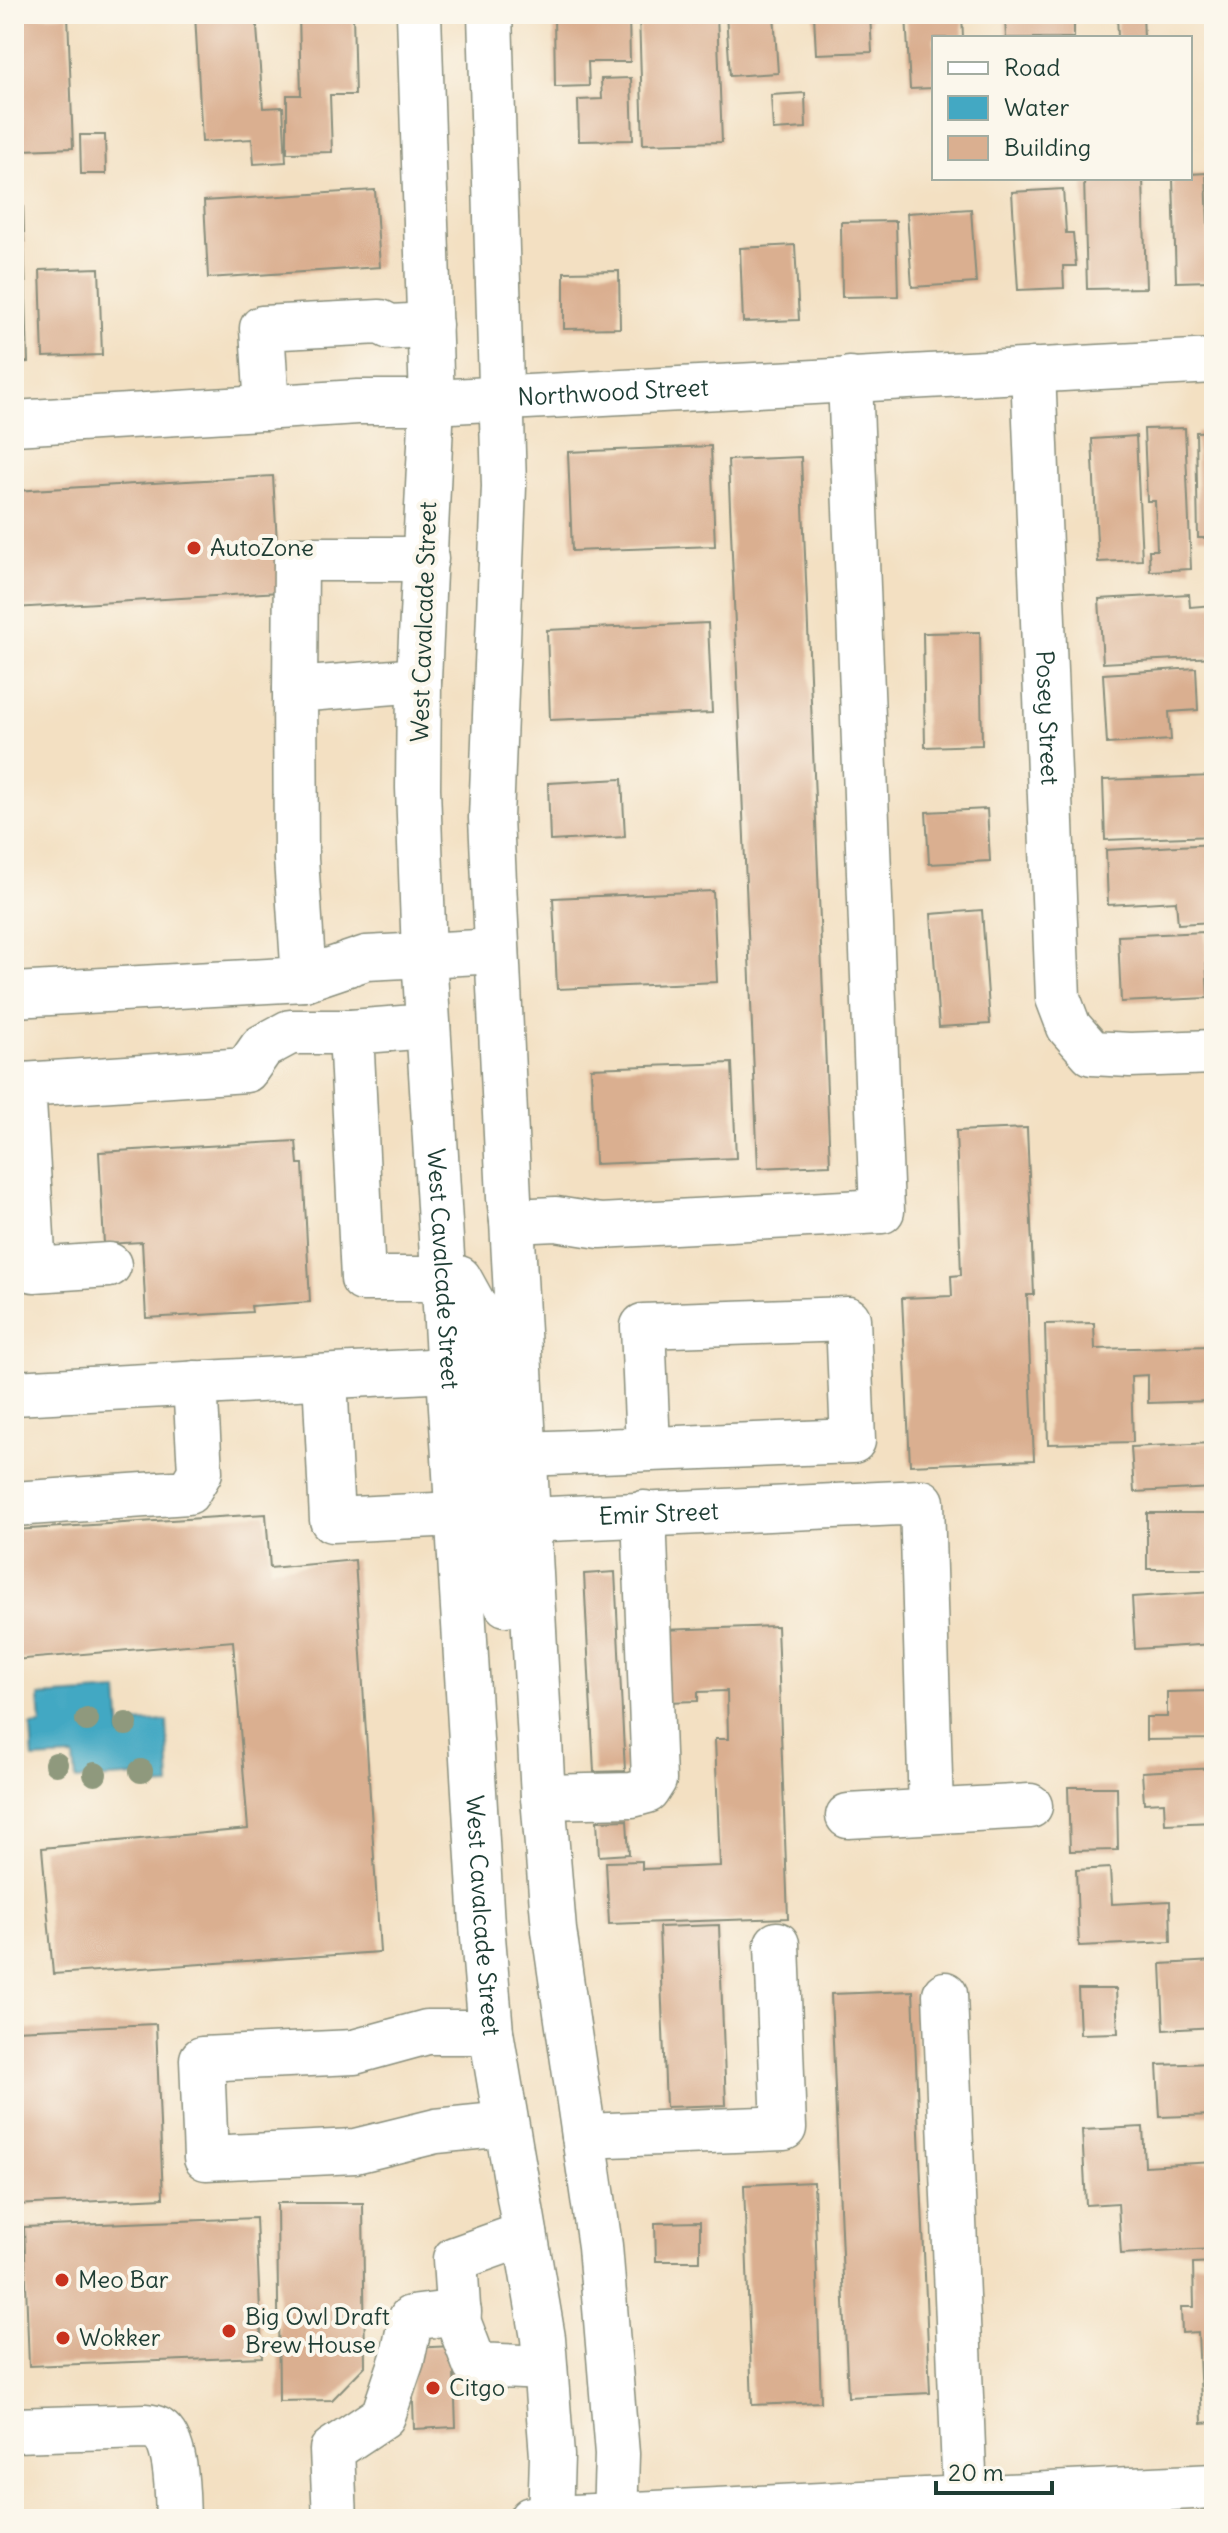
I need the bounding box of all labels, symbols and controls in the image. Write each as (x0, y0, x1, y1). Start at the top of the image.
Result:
legend (932, 36, 1192, 180)
text: Road (1004, 52, 1060, 82)
text: Water (1004, 92, 1069, 122)
text: Building (1004, 132, 1091, 162)
street label: Northwood Street (517, 372, 709, 411)
street label: West Cavalcade Street (404, 501, 442, 743)
place label: AutoZone (210, 532, 314, 562)
marker: AutoZone (185, 539, 203, 557)
street label: Posey Street (1030, 650, 1066, 786)
street label: West Cavalcade Street (422, 1148, 466, 1390)
street label: Emir Street (598, 1495, 719, 1531)
street label: West Cavalcade Street (460, 1794, 507, 2037)
place label: Meo Bar (78, 2264, 169, 2294)
marker: Meo Bar (53, 2271, 71, 2289)
place label: Big Owl Draft Brew House (245, 2301, 390, 2359)
place label: Wokker (79, 2322, 161, 2352)
marker: Big Owl Draft Brew House (220, 2322, 238, 2340)
marker: Wokker (54, 2329, 72, 2347)
place label: Citgo (449, 2372, 505, 2402)
marker: Citgo (424, 2379, 442, 2397)
scale bar (936, 2445, 1052, 2495)
text: 20 m (948, 2457, 1004, 2487)

